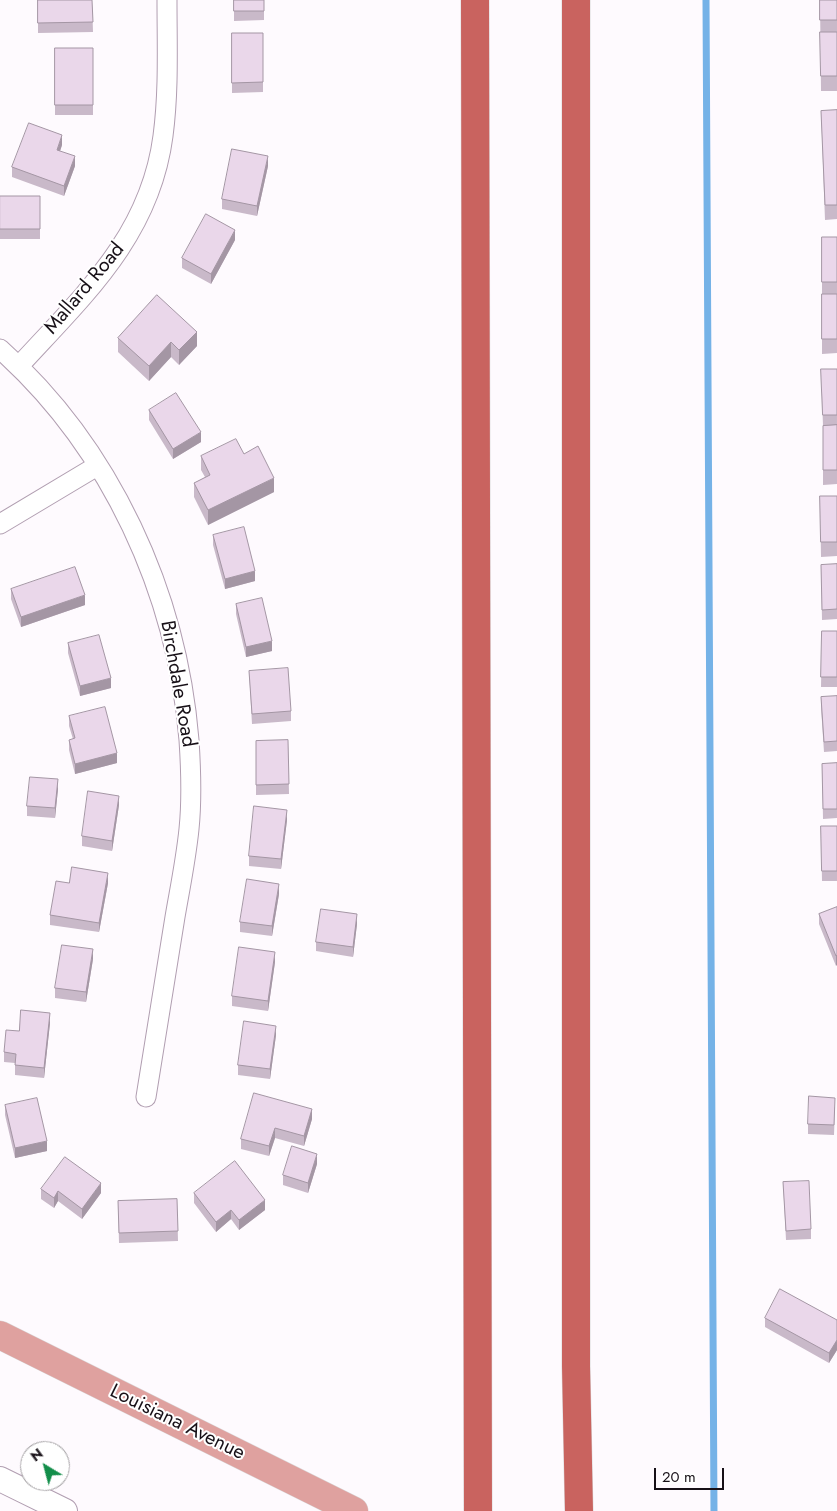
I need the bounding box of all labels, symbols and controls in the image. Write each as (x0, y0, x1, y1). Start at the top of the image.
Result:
street label: Mallard Road (40, 238, 130, 340)
street label: Birchdale Road (154, 619, 200, 749)
street label: Louisiana Avenue (106, 1380, 248, 1466)
north arrow (20, 1441, 70, 1491)
text: N (26, 1443, 47, 1466)
scale bar (657, 1458, 727, 1490)
text: 20 m (662, 1466, 696, 1488)

